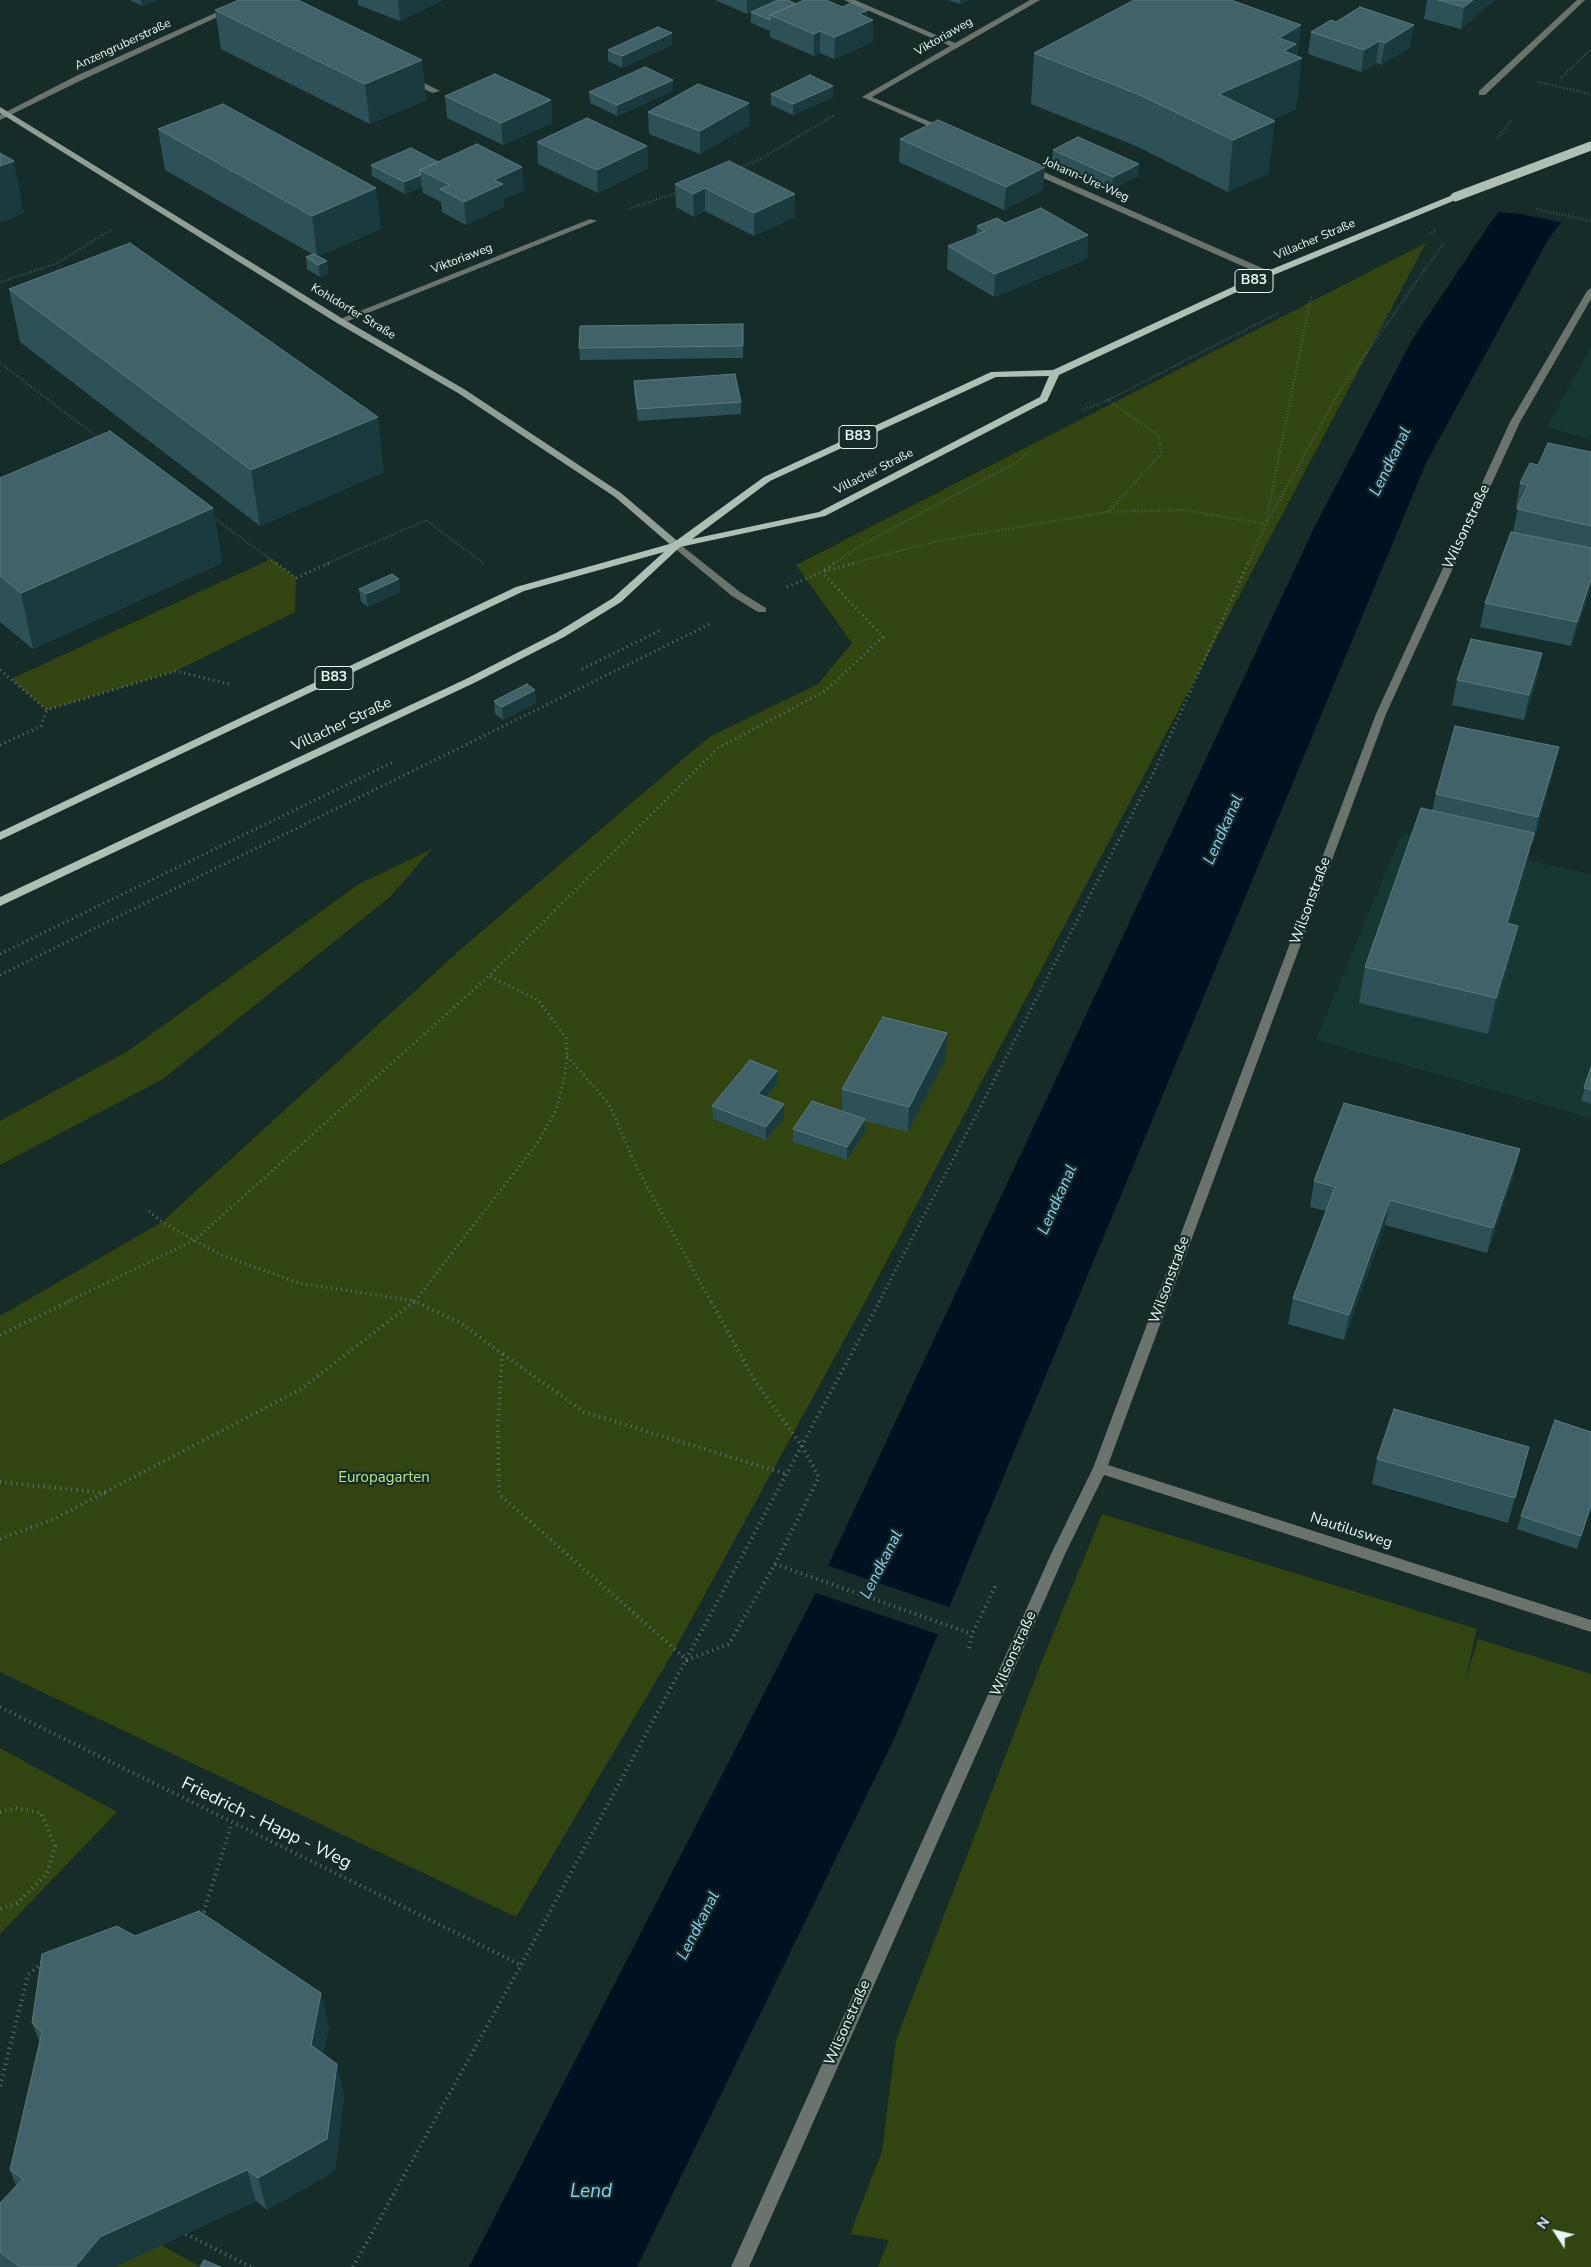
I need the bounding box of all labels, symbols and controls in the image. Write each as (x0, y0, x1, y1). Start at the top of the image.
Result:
street label: Viktoriaweg (912, 15, 976, 59)
street label: Anzengruberstraße (73, 16, 173, 74)
street label: Johann-Ure-Weg (1041, 155, 1131, 205)
street label: Villacher Straße (1272, 216, 1358, 264)
street label: Viktoriaweg (429, 241, 495, 277)
road number: B83 (1235, 270, 1273, 292)
street label: Kohldorfer Straße (308, 281, 398, 343)
water label: Lendkanal (1366, 424, 1416, 500)
road number: B83 (839, 426, 877, 448)
street label: Villacher Straße (832, 446, 916, 498)
street label: Wilsonstraße (1440, 482, 1494, 572)
road number: B83 (315, 666, 353, 690)
street label: Villacher Straße (289, 694, 395, 756)
water label: Lendkanal (1200, 792, 1248, 868)
street label: Wilsonstraße (1287, 855, 1335, 947)
water label: Lendkanal (1034, 1162, 1082, 1238)
street label: Wilsonstraße (1146, 1234, 1194, 1326)
park label: Europagarten (338, 1469, 430, 1487)
street label: Nautilusweg (1308, 1509, 1394, 1553)
water label: Lendkanal (857, 1528, 907, 1602)
street label: Wilsonstraße (987, 1609, 1041, 1699)
street label: Friedrich - Happ - Weg (177, 1773, 355, 1875)
water label: Lendkanal (674, 1889, 724, 1963)
street label: Wilsonstraße (821, 1978, 875, 2068)
water label: Lend (570, 2181, 612, 2203)
north arrow (1531, 2207, 1581, 2257)
text: N (1533, 2213, 1554, 2233)

